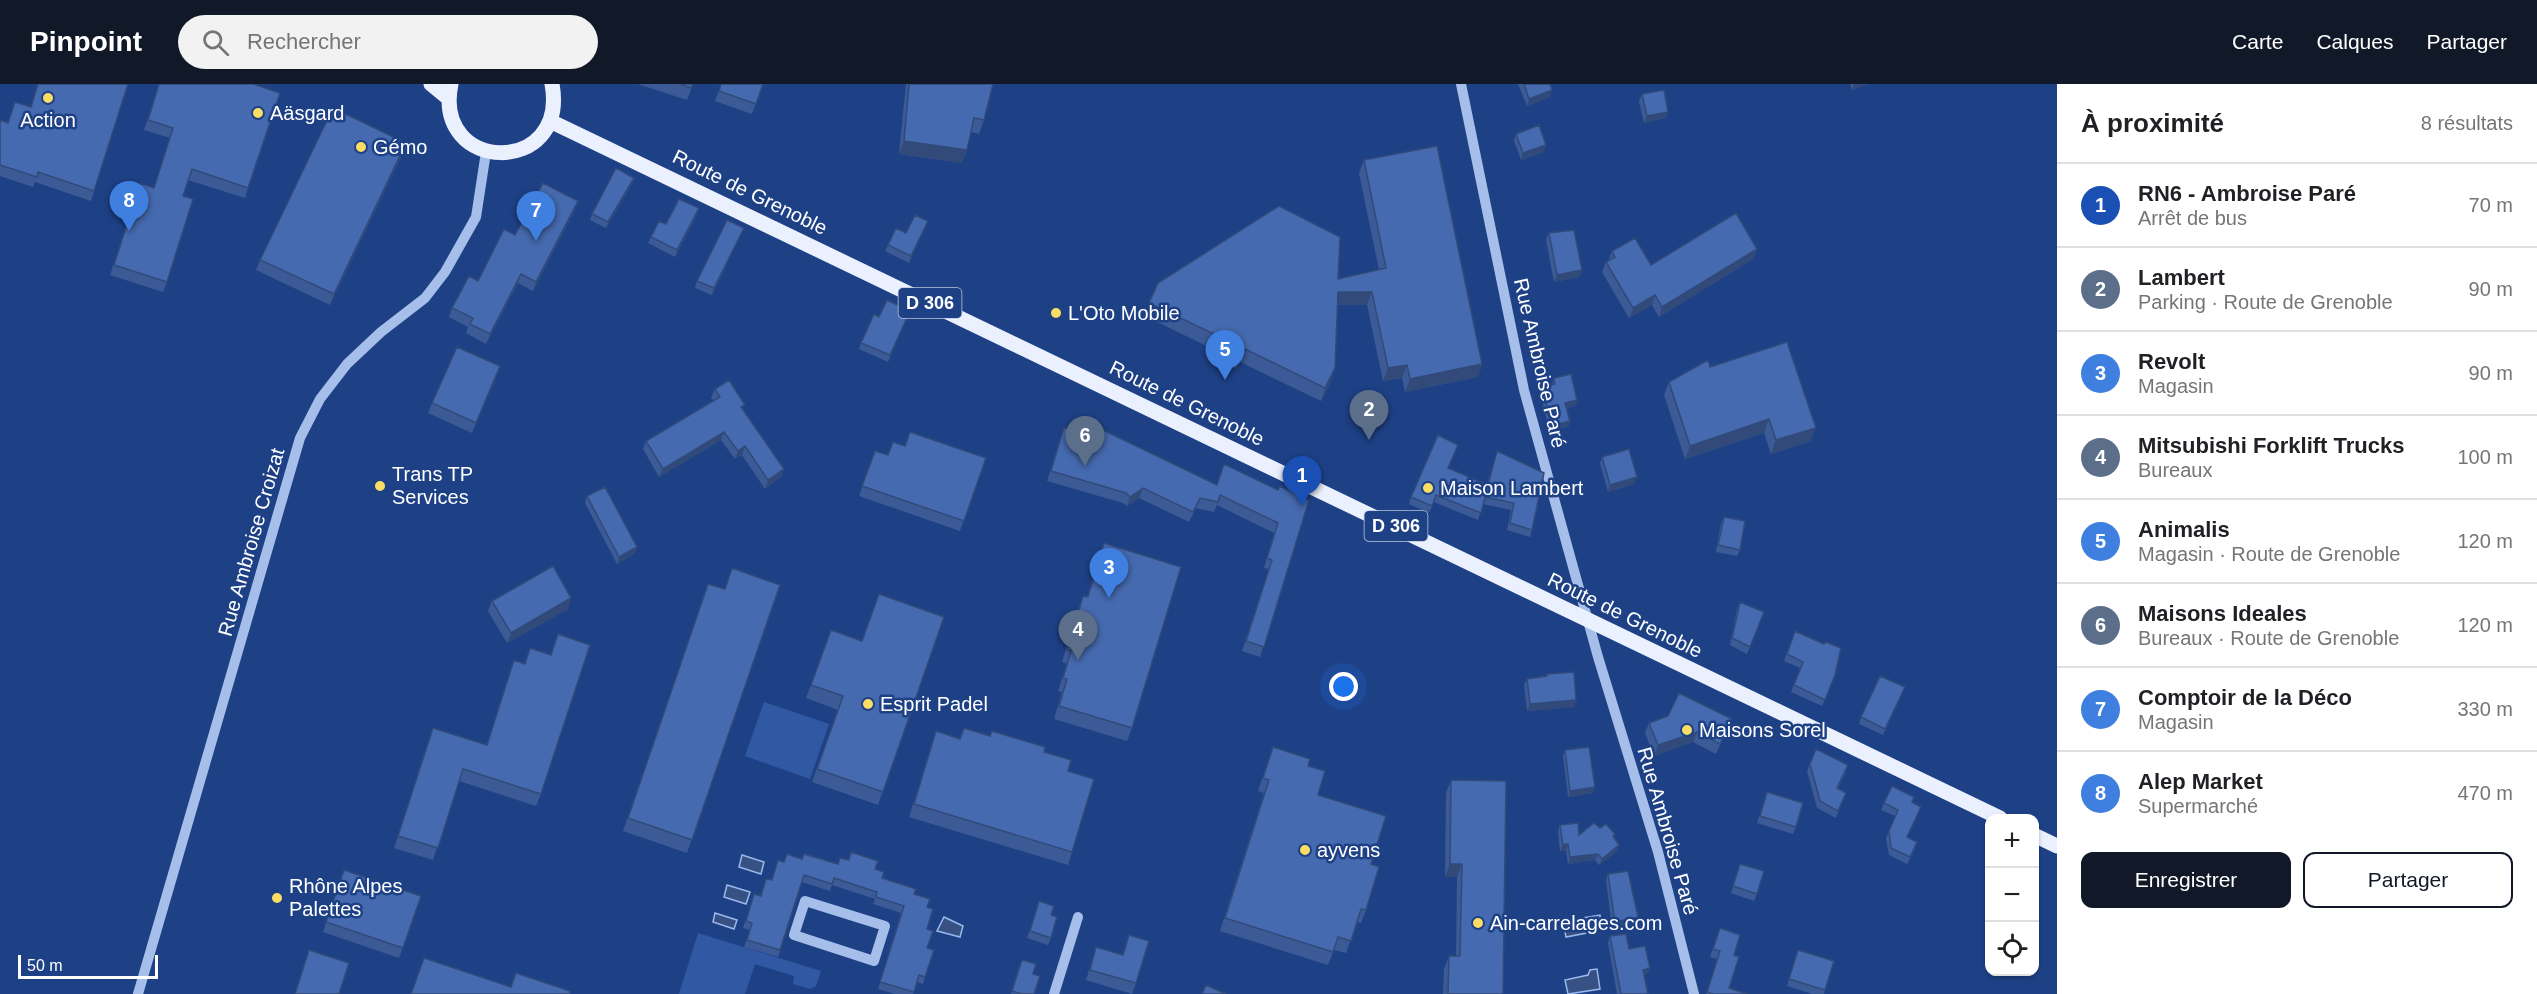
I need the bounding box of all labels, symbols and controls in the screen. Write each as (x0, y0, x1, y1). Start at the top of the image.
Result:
search box (178, 15, 598, 69)
text: Pinpoint (30, 26, 142, 57)
icon: search (199, 26, 232, 59)
text: Rechercher (247, 29, 361, 54)
text: Carte (2232, 30, 2283, 53)
text: Calques (2316, 30, 2393, 53)
text: Partager (2426, 30, 2507, 53)
marker: Action (41, 91, 55, 105)
place label: Aäsgard (270, 102, 345, 124)
marker: Aäsgard (251, 106, 265, 120)
text: À proximité (2081, 108, 2224, 138)
place label: Action (20, 109, 76, 131)
text: 8 résultats (2421, 112, 2513, 134)
place label: Gémo (373, 136, 427, 158)
marker: Gémo (354, 140, 368, 154)
street label: Route de Grenoble (669, 145, 831, 239)
text: RN6 - Ambroise Paré (2138, 181, 2356, 206)
pin: 8 (110, 182, 148, 231)
pin: 7 (516, 192, 556, 241)
text: 1 (2095, 194, 2106, 216)
text: 70 m (2469, 194, 2513, 216)
text: Arrêt de bus (2138, 207, 2247, 229)
text: Lambert (2138, 265, 2225, 290)
street label: Rue Ambroise Paré (1510, 276, 1570, 450)
text: 2 (2095, 278, 2106, 300)
text: 90 m (2469, 278, 2513, 300)
road number: D 306 (898, 288, 962, 318)
text: Parking · Route de Grenoble (2138, 291, 2393, 313)
place label: L'Oto Mobile (1068, 302, 1180, 324)
marker: L'Oto Mobile (1049, 306, 1063, 320)
pin: 5 (1206, 330, 1244, 380)
text: Revolt (2138, 349, 2205, 374)
street label: Route de Grenoble (1106, 356, 1268, 450)
text: 3 (2095, 362, 2106, 384)
text: 90 m (2469, 362, 2513, 384)
text: Magasin (2138, 375, 2214, 397)
pin: 2 (1350, 390, 1388, 440)
pin: 6 (1066, 416, 1104, 466)
text: Mitsubishi Forklift Trucks (2138, 433, 2404, 458)
street label: Rue Ambroise Croizat (214, 445, 289, 639)
text: 4 (2095, 446, 2106, 468)
text: 100 m (2457, 446, 2513, 468)
pin: 1 (1282, 456, 1322, 506)
text: Bureaux (2138, 459, 2213, 481)
place label: Trans TP Services (392, 463, 473, 508)
place label: Maison Lambert (1440, 477, 1584, 499)
marker: Trans TP Services (373, 479, 387, 493)
marker: Maison Lambert (1421, 481, 1435, 495)
road number: D 306 (1364, 511, 1428, 541)
text: Animalis (2138, 517, 2230, 542)
text: 5 (2095, 530, 2106, 552)
text: 120 m (2457, 530, 2513, 552)
text: Magasin · Route de Grenoble (2138, 543, 2400, 565)
pin: 3 (1090, 548, 1128, 598)
street label: Route de Grenoble (1544, 568, 1706, 662)
text: Maisons Ideales (2138, 601, 2307, 626)
pin: 4 (1058, 610, 1098, 660)
text: 6 (2095, 614, 2106, 636)
text: 120 m (2457, 614, 2513, 636)
text: Bureaux · Route de Grenoble (2138, 627, 2399, 649)
your location (1329, 672, 1358, 701)
text: Comptoir de la Déco (2138, 685, 2352, 710)
place label: Esprit Padel (880, 693, 988, 715)
marker: Esprit Padel (861, 697, 875, 711)
text: 7 (2095, 698, 2106, 720)
text: 330 m (2457, 698, 2513, 720)
text: Magasin (2138, 711, 2214, 733)
place label: Maisons Sorel (1699, 719, 1826, 741)
marker: Maisons Sorel (1680, 723, 1694, 737)
street label: Rue Ambroise Paré (1634, 745, 1702, 917)
text: Alep Market (2138, 769, 2263, 794)
text: 8 (2095, 782, 2106, 804)
text: 470 m (2457, 782, 2513, 804)
text: Supermarché (2138, 795, 2258, 817)
map controls (1985, 814, 2039, 976)
button: + (1985, 814, 2039, 868)
place label: ayvens (1317, 839, 1380, 861)
marker: ayvens (1298, 843, 1312, 857)
button: Enregistrer (2081, 852, 2291, 908)
button: Partager (2303, 852, 2513, 908)
button: − (1985, 868, 2039, 922)
place label: Rhône Alpes Palettes (289, 875, 402, 920)
marker: Rhône Alpes Palettes (270, 891, 284, 905)
place label: Ain-carrelages.com (1490, 912, 1662, 934)
marker: Ain-carrelages.com (1471, 916, 1485, 930)
button: locate (1985, 922, 2039, 976)
scale bar (18, 952, 158, 980)
text: 50 m (27, 957, 63, 974)

